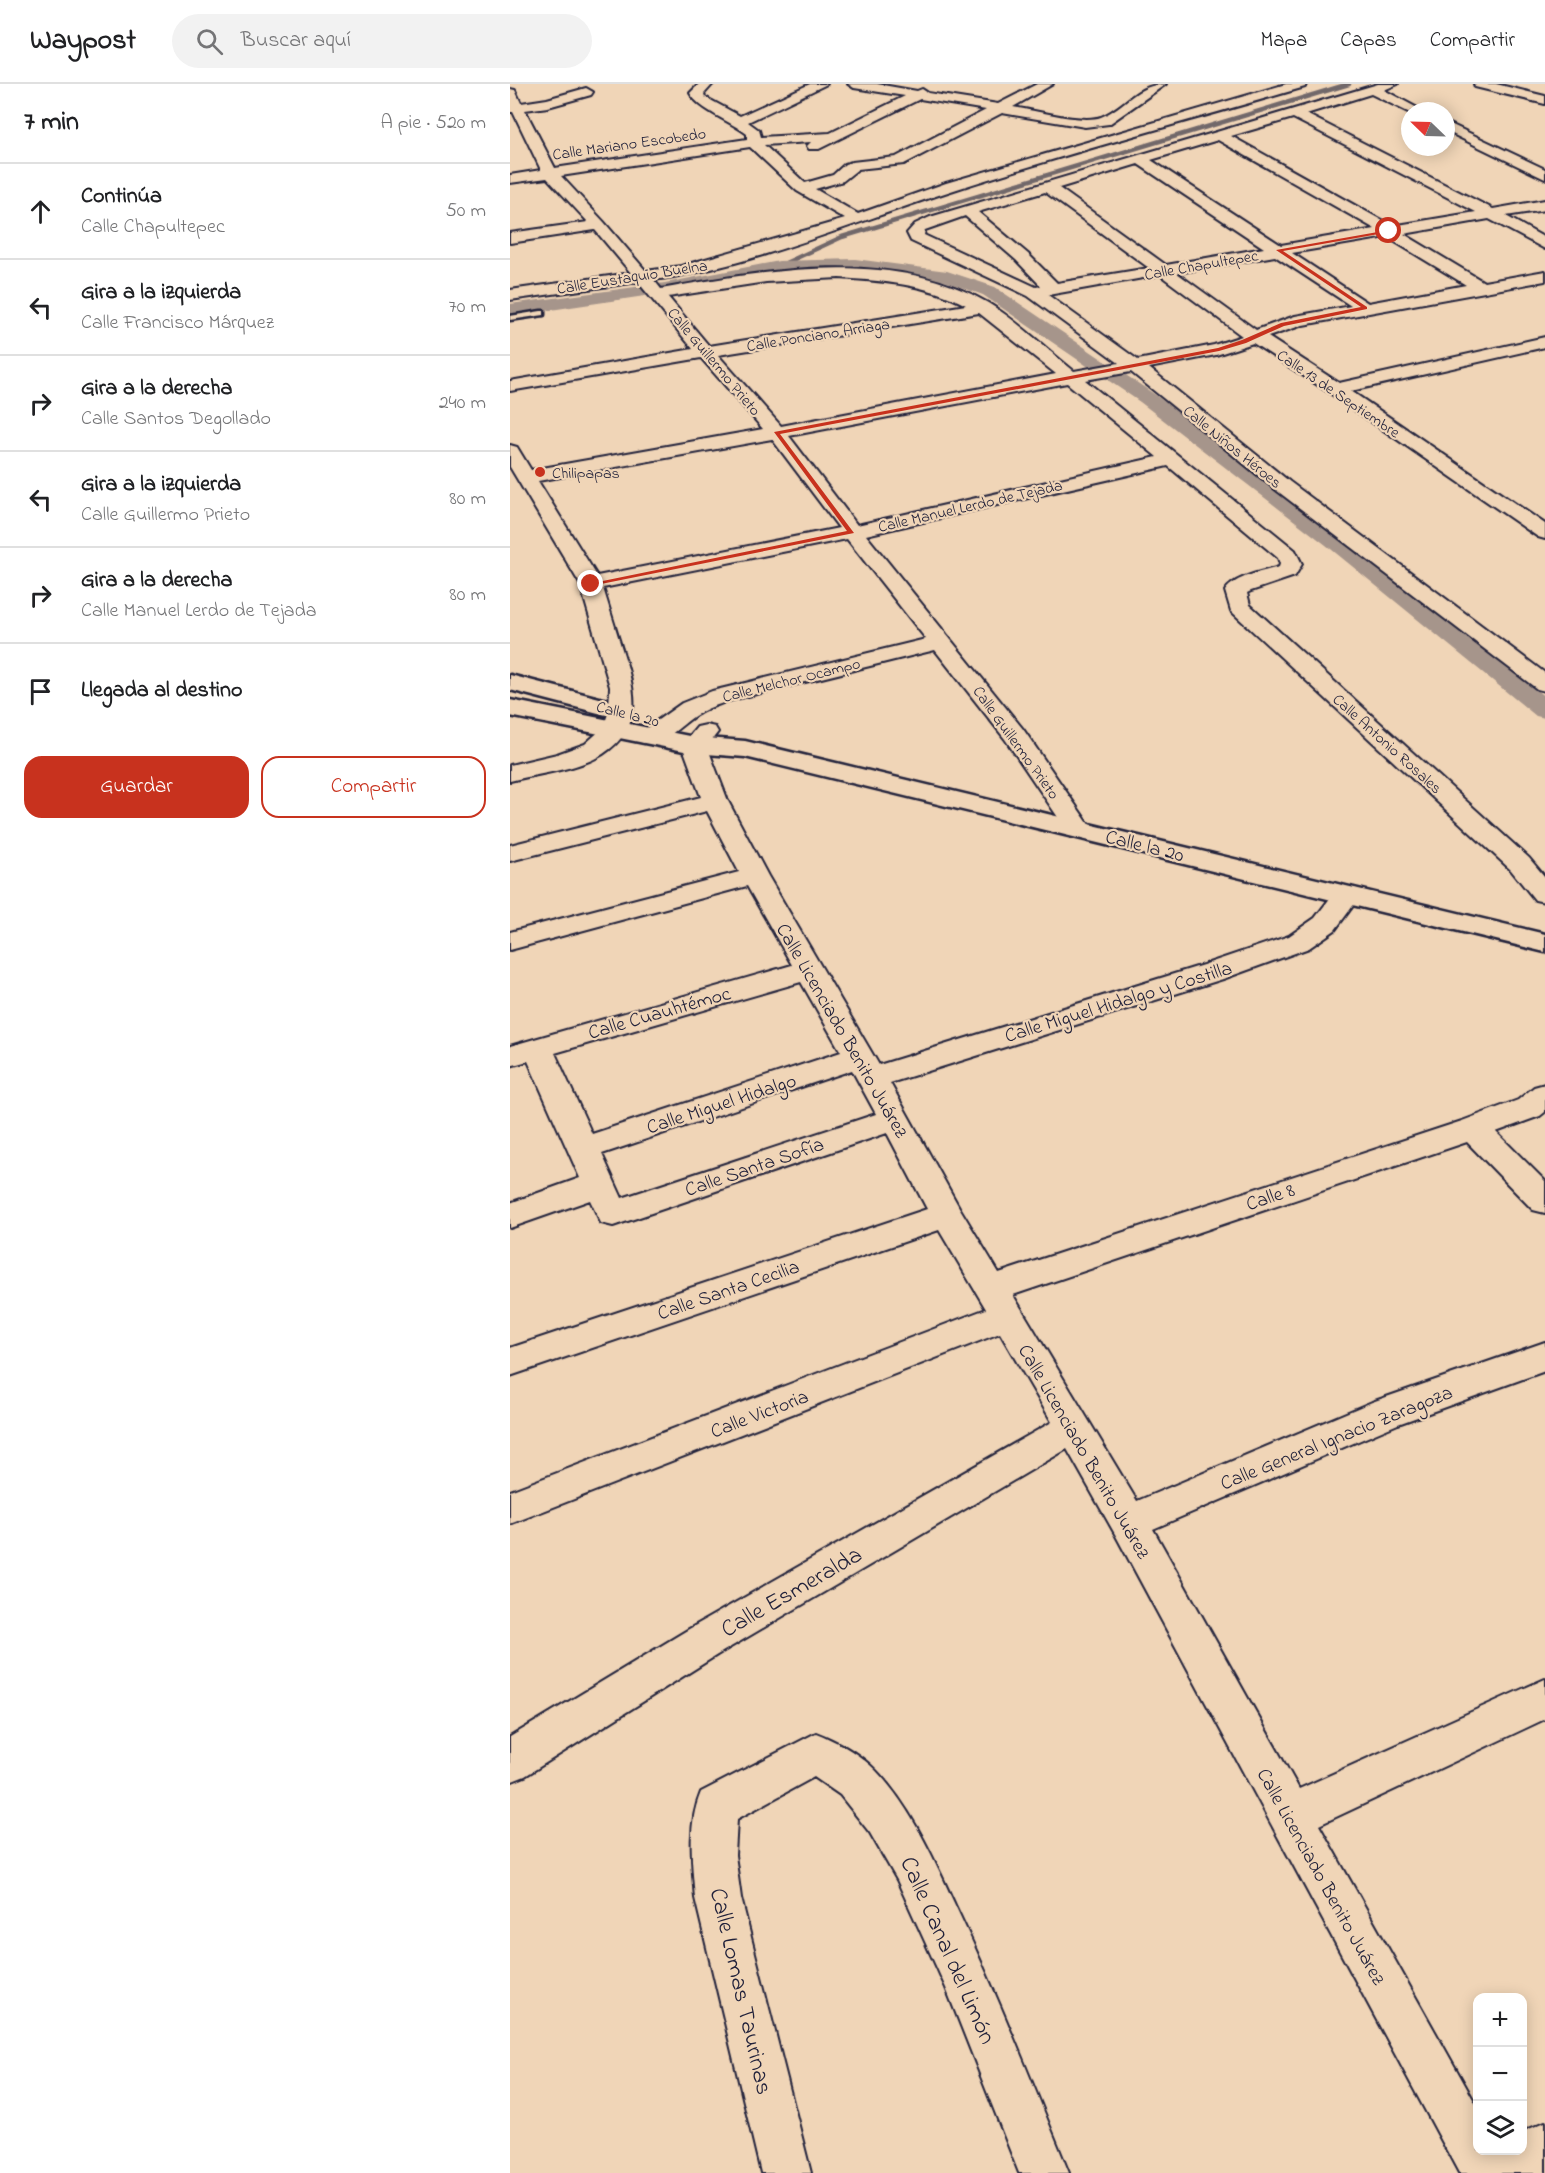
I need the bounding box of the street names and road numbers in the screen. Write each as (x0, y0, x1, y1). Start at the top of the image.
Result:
street label: Calle Mariano Escobedo (551, 122, 708, 168)
street label: Calle Chapultepec (1143, 244, 1261, 288)
street label: Calle Eustaquio Buelna (555, 254, 709, 302)
street label: Calle Guillermo Prieto (661, 303, 766, 422)
street label: Calle Ponciano Arriaga (745, 313, 892, 359)
street label: Calle 13 de Septiembre (1271, 344, 1405, 445)
street label: Calle Niños Héroes (1177, 400, 1286, 495)
street label: Calle Manuel Lerdo de Tejada (876, 474, 1065, 540)
street label: Calle Melchor Ocampo (720, 652, 863, 710)
street label: Calle Guillermo Prieto (966, 681, 1065, 805)
street label: Calle Antonio Rosales (1326, 689, 1447, 800)
street label: Calle la 20 (593, 696, 662, 734)
street label: Calle la 20 (1102, 824, 1187, 871)
street label: Calle Licenciado Benito Juárez (767, 918, 915, 1145)
street label: Calle Miguel Hidalgo y Costilla (1001, 955, 1236, 1053)
street label: Calle Cuauhtémoc (585, 980, 734, 1049)
street label: Calle Miguel Hidalgo (643, 1067, 801, 1144)
street label: Calle Santa Sofía (681, 1131, 828, 1206)
street label: Calle 8 (1243, 1177, 1299, 1220)
street label: Calle Santa Cecilia (654, 1253, 804, 1329)
street label: Calle Licenciado Benito Juárez (1009, 1339, 1157, 1566)
street label: Calle General Ignacio Zaragoza (1216, 1379, 1458, 1500)
street label: Calle Victoria (707, 1383, 813, 1447)
street label: Calle Esmeralda (715, 1539, 869, 1648)
street label: Calle Licenciado Benito Juárez (1248, 1764, 1392, 1991)
street label: Calle Canal del Limón (890, 1851, 1004, 2051)
street label: Calle Lomas Taurinas (699, 1885, 780, 2098)

